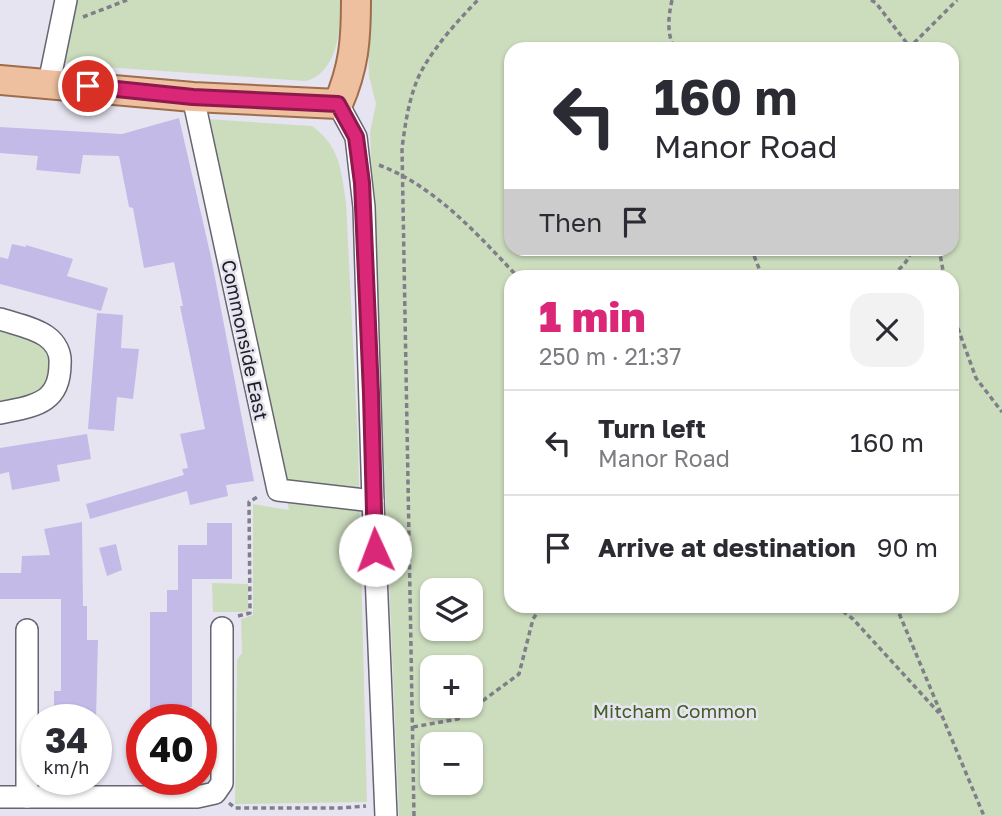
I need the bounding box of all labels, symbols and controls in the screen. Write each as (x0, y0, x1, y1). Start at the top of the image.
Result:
pin (58, 56, 118, 116)
icon: arrive (69, 67, 107, 105)
text: 160 m (654, 67, 797, 126)
icon: left (539, 70, 630, 161)
text: Manor Road (654, 127, 837, 165)
icon: arrive (616, 203, 654, 241)
text: Then (539, 207, 602, 238)
street label: Commonside East (217, 258, 274, 422)
text: 1 min (539, 291, 646, 341)
button: close (850, 293, 924, 367)
text: 250 m · 21:37 (539, 342, 682, 370)
text: Turn left (598, 413, 706, 444)
icon: left (539, 424, 577, 462)
text: 160 m (850, 427, 924, 458)
text: Manor Road (598, 444, 730, 472)
position arrow (338, 513, 412, 587)
icon: arrive (539, 529, 577, 567)
text: Arrive at destination (598, 532, 856, 563)
text: 90 m (877, 532, 938, 563)
map controls (420, 578, 483, 795)
button: layers (420, 578, 483, 641)
button: + (420, 655, 483, 718)
park label: Mitcham Common (593, 699, 757, 722)
speed limit sign: 40 (126, 704, 217, 795)
text: 34 (45, 719, 88, 761)
button: − (420, 732, 483, 795)
text: km/h (44, 756, 89, 778)

